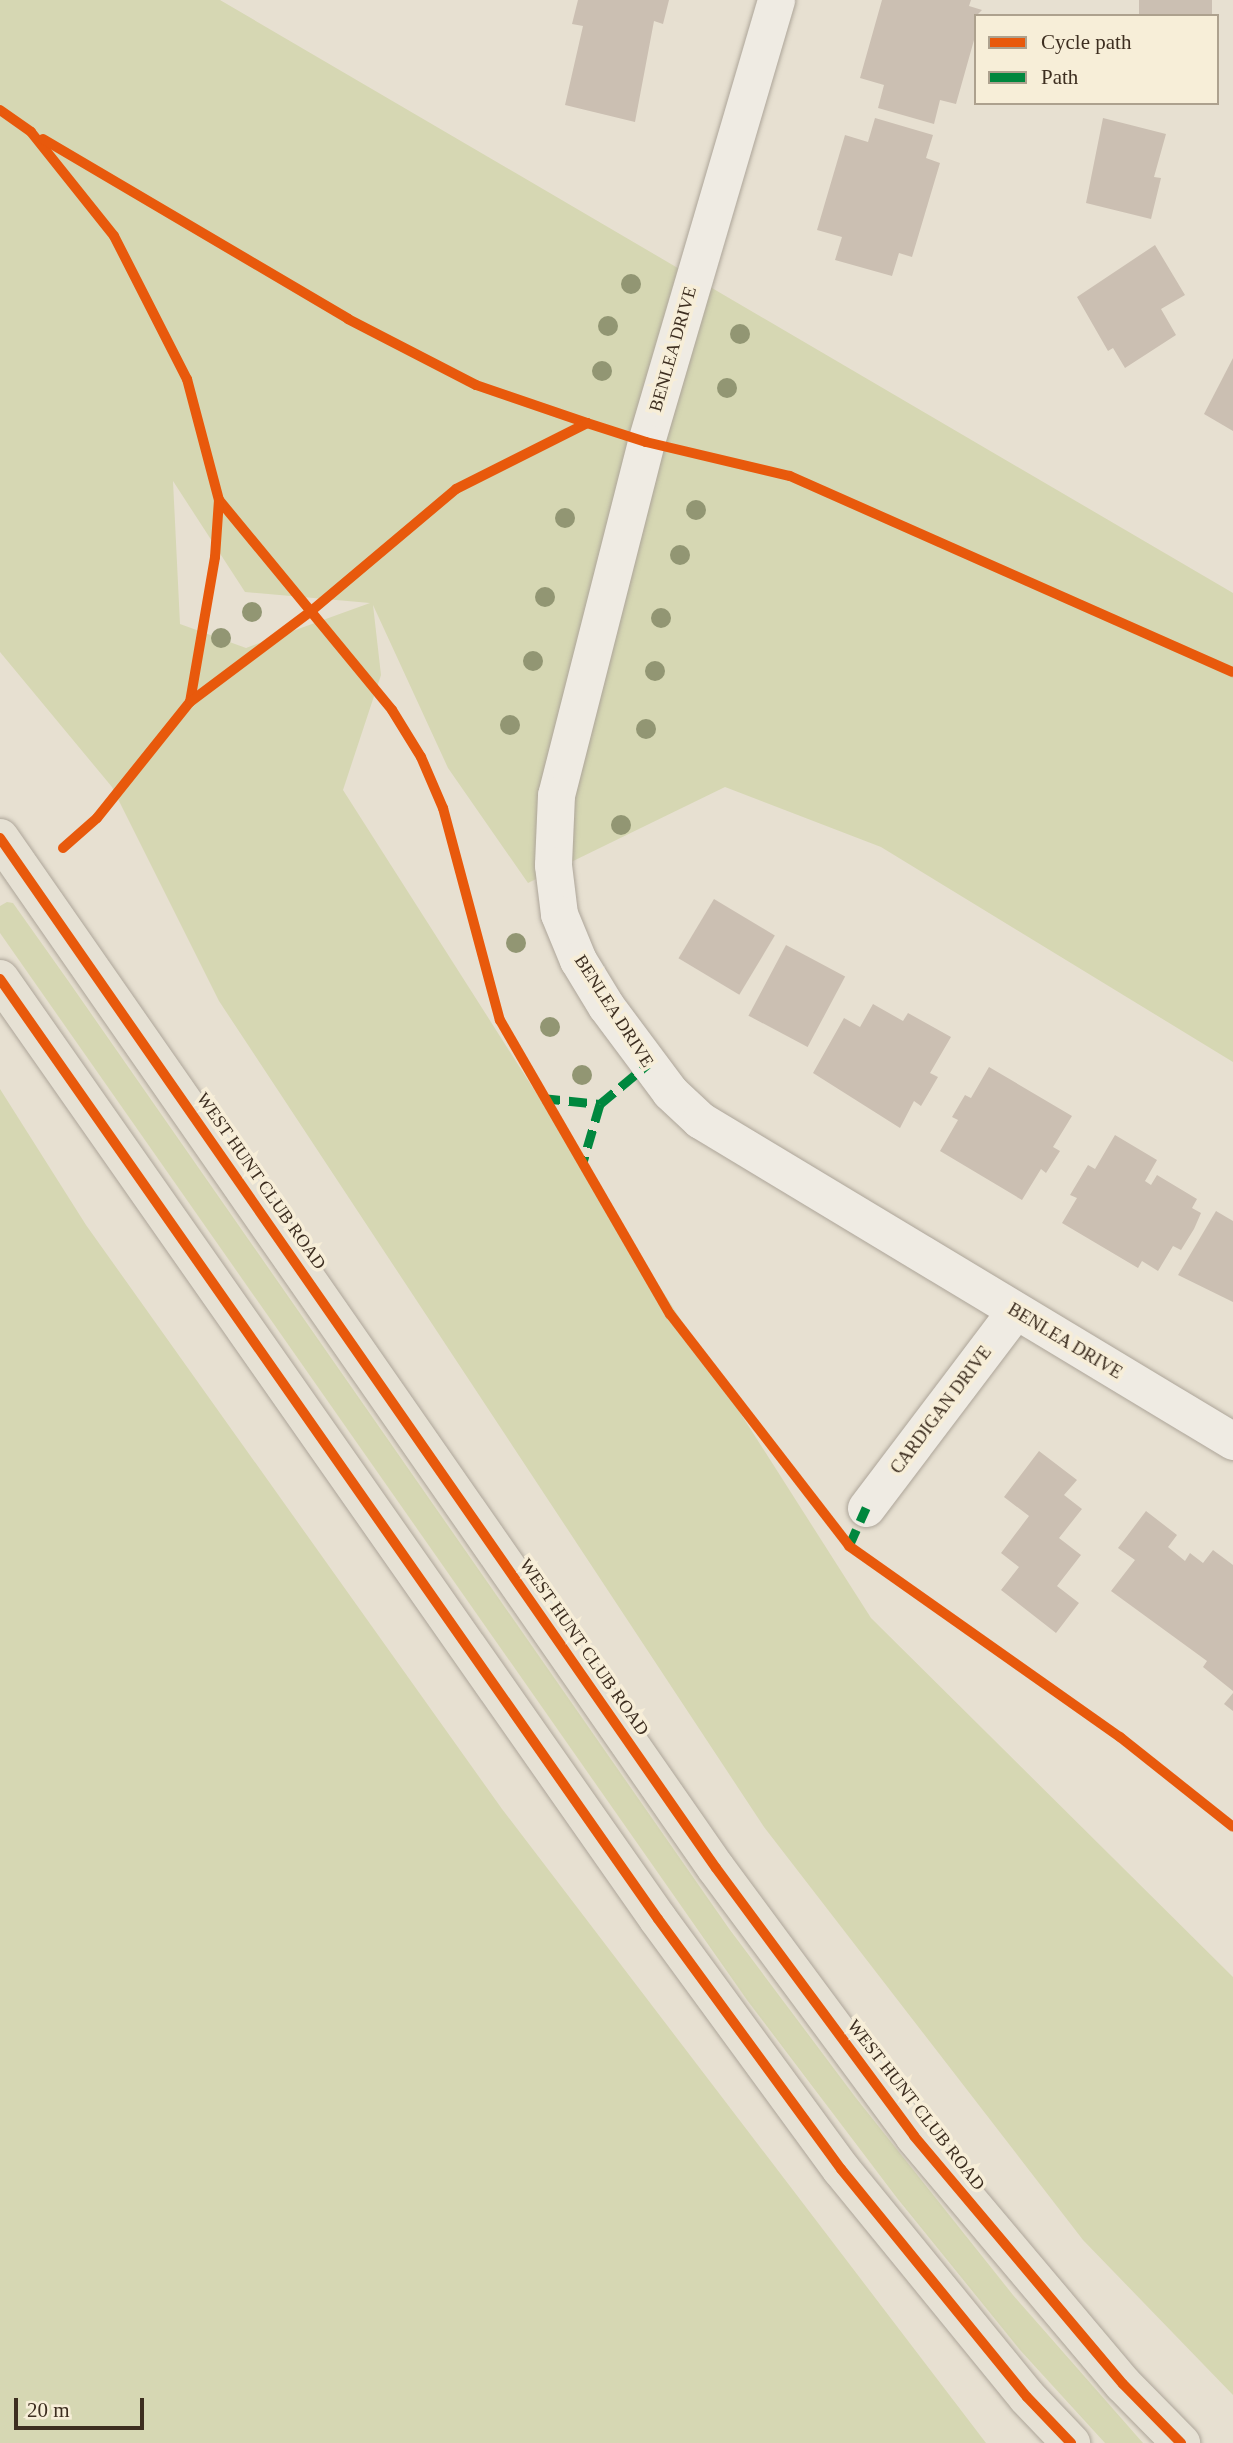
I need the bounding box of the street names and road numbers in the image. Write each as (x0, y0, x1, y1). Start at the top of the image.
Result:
street label: BENLEA DRIVE (645, 283, 701, 415)
street label: BENLEA DRIVE (569, 950, 659, 1072)
street label: WEST HUNT CLUB ROAD (191, 1088, 331, 1274)
street label: BENLEA DRIVE (1004, 1298, 1126, 1384)
street label: CARDIGAN DRIVE (886, 1342, 996, 1478)
street label: WEST HUNT CLUB ROAD (514, 1554, 654, 1740)
street label: WEST HUNT CLUB ROAD (842, 2015, 990, 2195)

